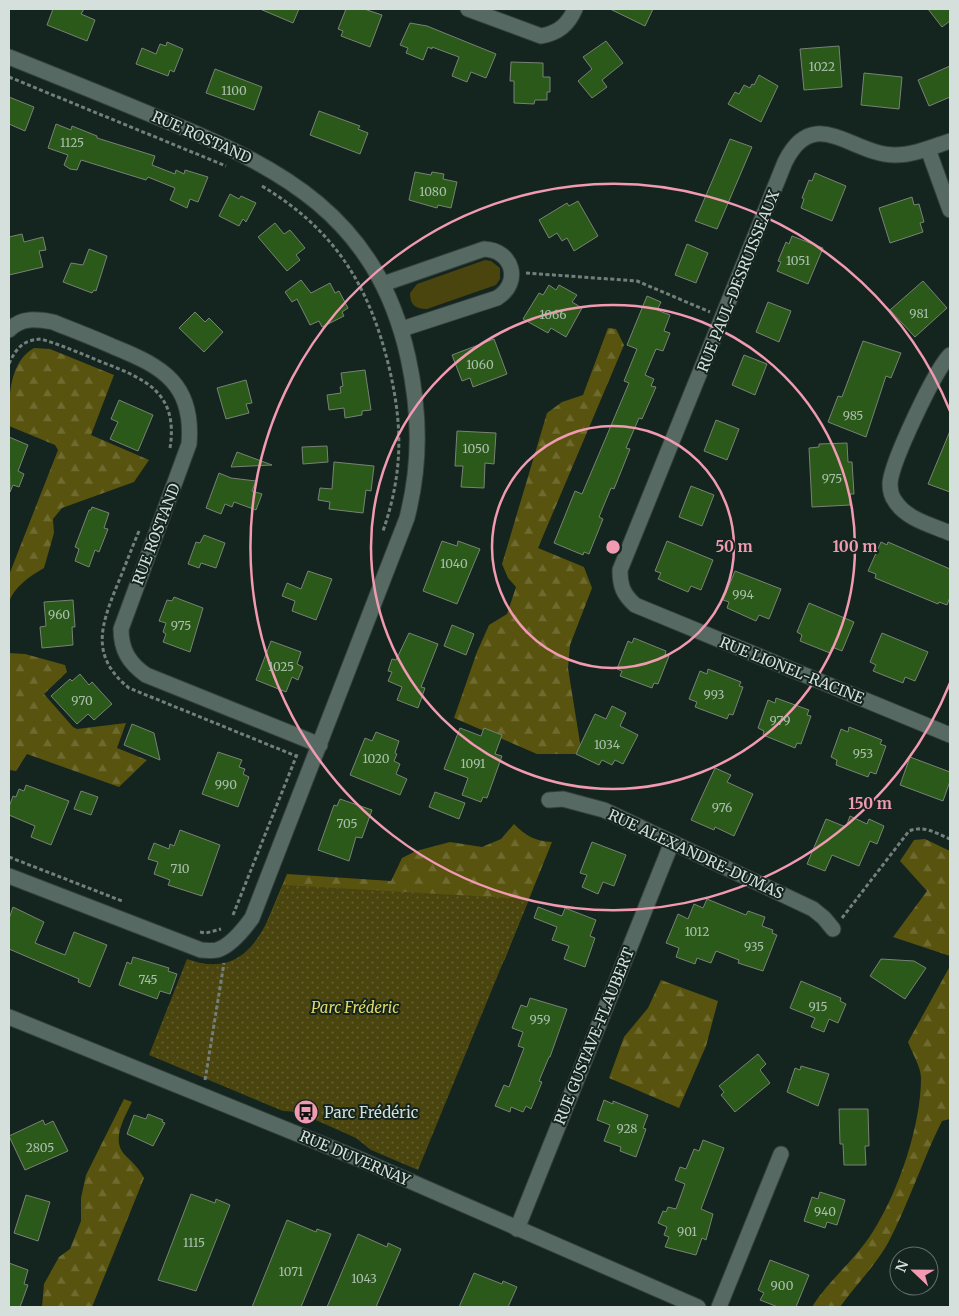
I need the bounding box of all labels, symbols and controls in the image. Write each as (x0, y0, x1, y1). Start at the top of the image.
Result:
house number: 1022 (809, 59, 835, 74)
house number: 1100 (221, 83, 247, 98)
street label: RUE ROSTAND (149, 107, 255, 167)
house number: 1125 (60, 135, 84, 150)
house number: 1080 (419, 184, 447, 199)
street label: RUE PAUL-DESRUISSEAUX (693, 187, 783, 375)
house number: 1051 (786, 253, 811, 268)
house number: 981 (909, 306, 929, 321)
house number: 1066 (539, 307, 567, 322)
house number: 1060 (466, 357, 494, 372)
house number: 985 (843, 408, 863, 423)
house number: 1050 (463, 441, 490, 456)
house number: 975 (822, 471, 842, 486)
street label: RUE ROSTAND (128, 481, 184, 587)
text: 50 m (715, 537, 753, 556)
text: 100 m (833, 537, 877, 556)
centre of rings (604, 538, 622, 556)
house number: 1040 (440, 556, 468, 571)
house number: 994 (732, 587, 754, 602)
house number: 960 (48, 607, 70, 622)
house number: 975 (171, 618, 191, 633)
street label: RUE LIONEL-RACINE (717, 632, 867, 708)
house number: 1025 (268, 659, 294, 674)
house number: 993 (704, 687, 725, 702)
house number: 970 (71, 693, 93, 708)
house number: 979 (770, 713, 790, 728)
house number: 1034 (594, 737, 621, 752)
house number: 953 (853, 746, 873, 761)
house number: 1020 (363, 751, 390, 766)
house number: 1091 (461, 756, 486, 771)
house number: 990 (215, 777, 237, 792)
text: 150 m (848, 794, 892, 813)
house number: 976 (712, 800, 732, 815)
street label: RUE ALEXANDRE-DUMAS (605, 805, 787, 903)
house number: 705 (337, 816, 358, 831)
house number: 710 (170, 861, 190, 876)
house number: 1012 (685, 924, 709, 939)
house number: 935 (744, 939, 764, 954)
street label: RUE GUSTAVE-FLAUBERT (550, 944, 638, 1127)
house number: 745 (138, 972, 158, 987)
park label: Parc Fréderic (311, 998, 399, 1017)
house number: 915 (809, 999, 827, 1014)
house number: 959 (530, 1012, 550, 1027)
bus stop icon: Parc Frédéric (293, 1099, 319, 1125)
place label: Parc Frédéric (324, 1103, 419, 1122)
house number: 928 (616, 1121, 638, 1136)
street label: RUE DUVERNAY (297, 1126, 413, 1190)
house number: 2805 (26, 1140, 54, 1155)
house number: 940 (814, 1204, 836, 1219)
house number: 901 (677, 1224, 698, 1239)
house number: 1115 (183, 1235, 205, 1250)
north arrow (889, 1246, 939, 1296)
text: N (892, 1258, 912, 1275)
house number: 1071 (279, 1264, 304, 1279)
house number: 1043 (351, 1271, 377, 1286)
house number: 900 (771, 1278, 794, 1293)

